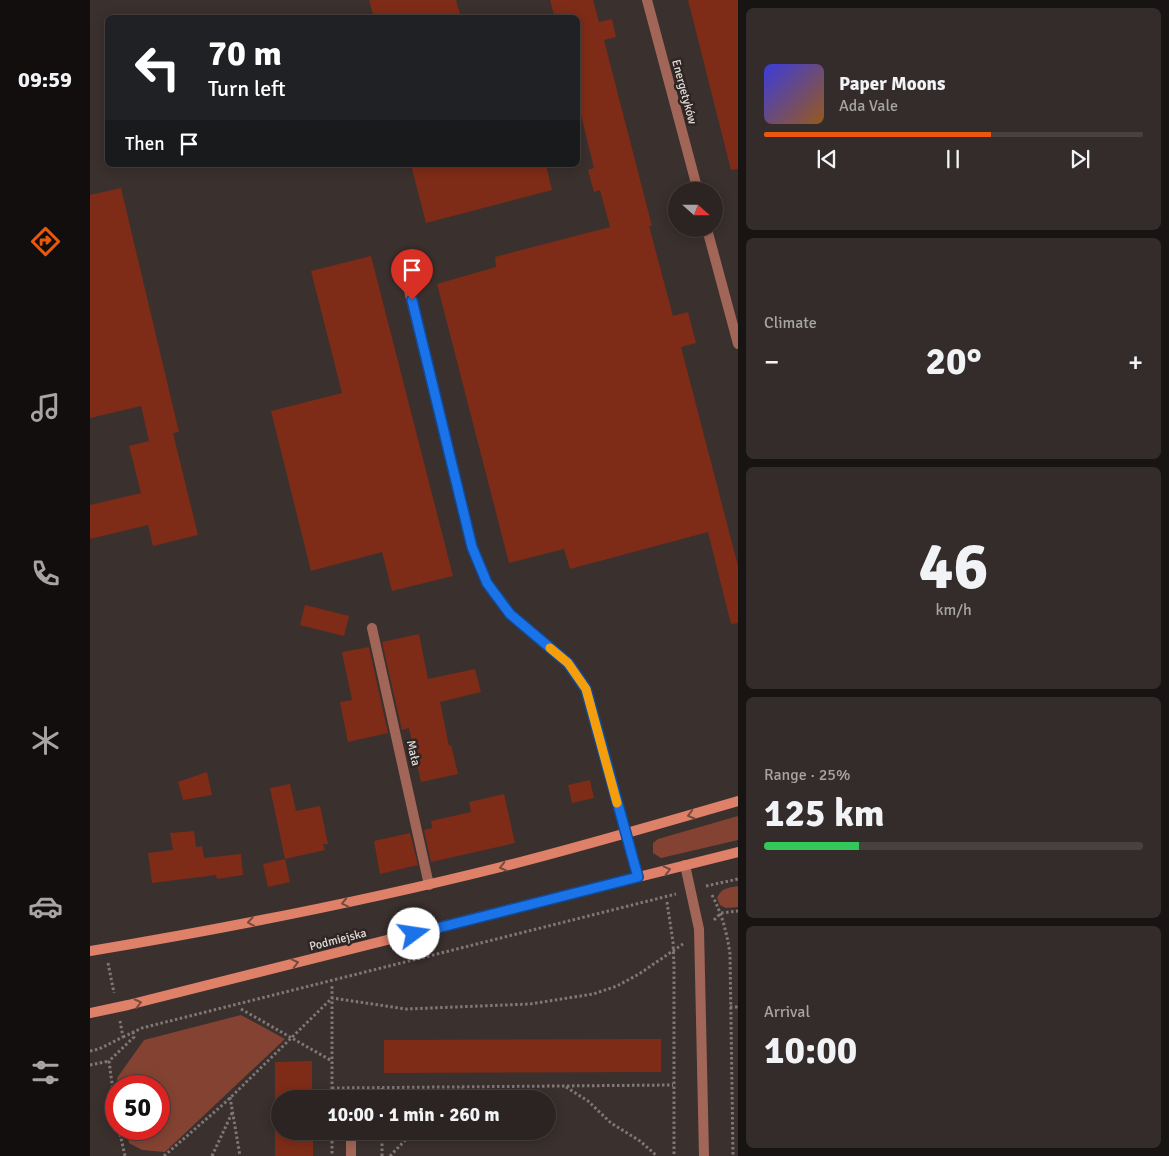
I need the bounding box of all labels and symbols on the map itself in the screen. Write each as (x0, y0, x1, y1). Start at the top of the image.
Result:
street label: Energetyków (668, 58, 700, 126)
north arrow (668, 182, 722, 238)
pin (391, 249, 433, 300)
street label: Mała (403, 739, 423, 767)
one-way arrow (687, 809, 695, 819)
one-way arrow (499, 861, 508, 872)
one-way arrow (663, 865, 672, 876)
one-way arrow (340, 897, 349, 908)
position arrow (387, 907, 439, 959)
one-way arrow (247, 916, 255, 927)
street label: Podmiejska (308, 926, 368, 954)
one-way arrow (291, 959, 299, 969)
one-way arrow (133, 998, 142, 1009)
speed limit sign: 50 (105, 1075, 170, 1140)

